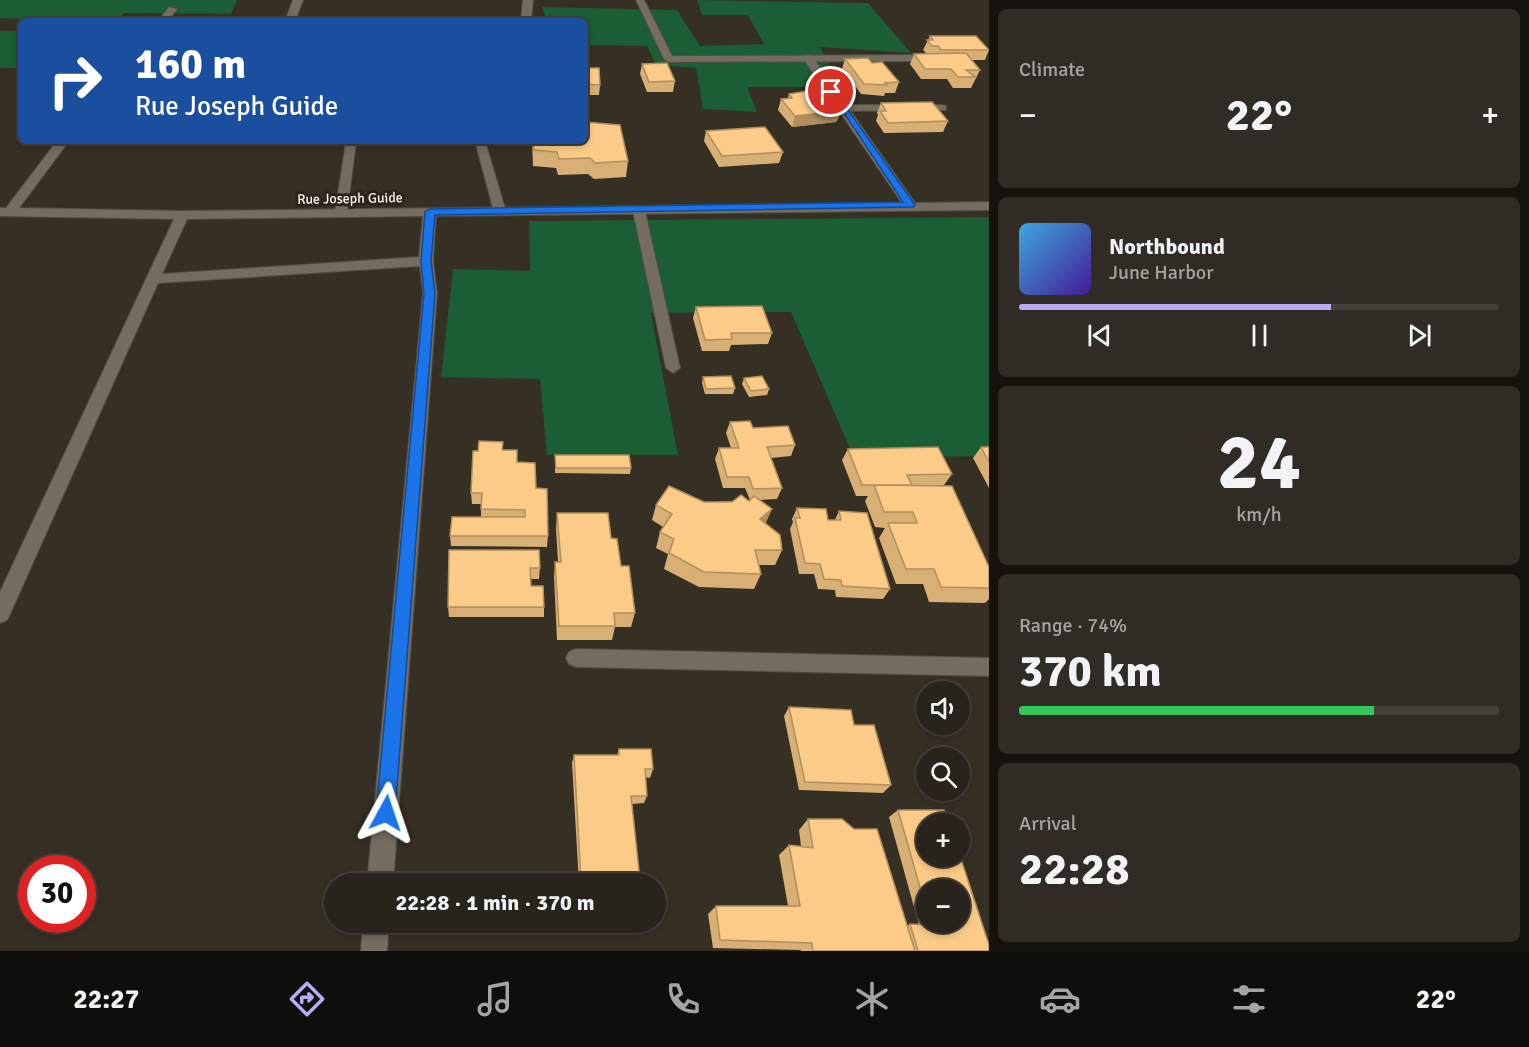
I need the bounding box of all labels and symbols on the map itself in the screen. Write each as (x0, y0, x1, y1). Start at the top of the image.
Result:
pin (805, 66, 856, 117)
street label: Rue Joseph Guide (297, 189, 403, 208)
position arrow (354, 781, 418, 845)
speed limit sign: 30 (18, 855, 96, 933)

